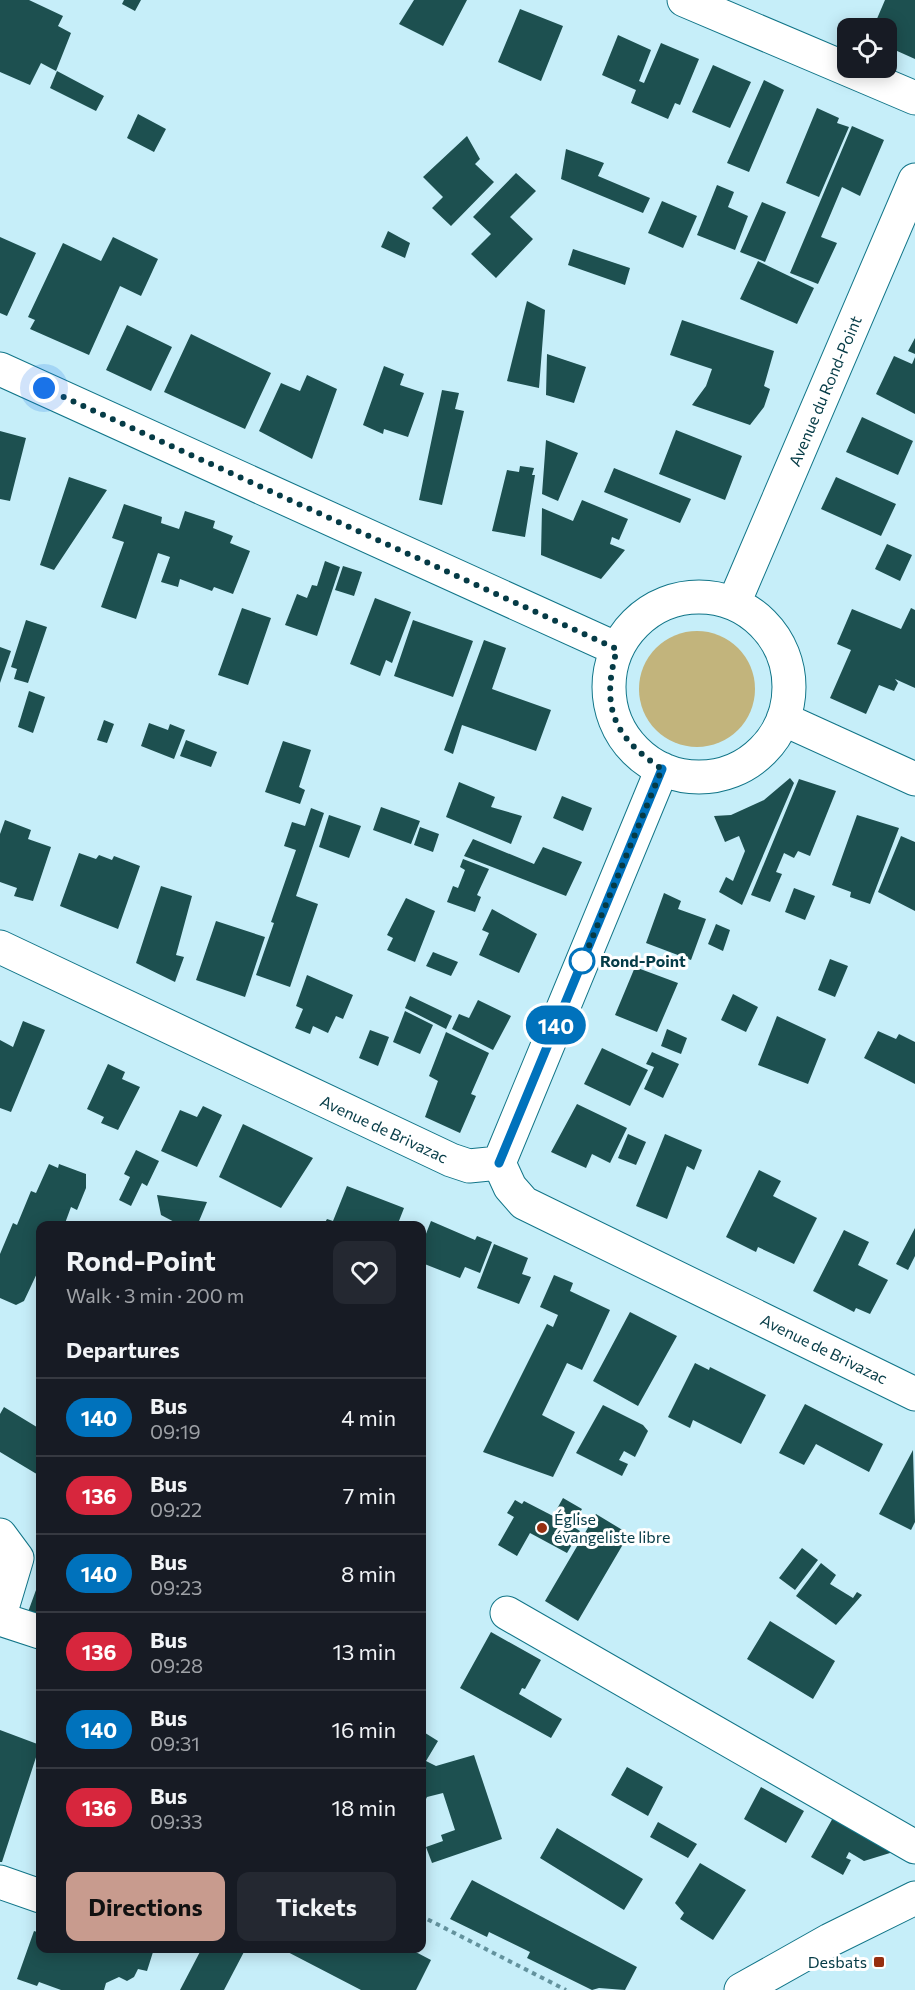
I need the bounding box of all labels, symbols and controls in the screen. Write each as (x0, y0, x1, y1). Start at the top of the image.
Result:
map controls (837, 18, 897, 78)
button: locate (837, 18, 897, 78)
street label: Avenue du Rond-Point (784, 312, 865, 469)
your location (29, 373, 59, 403)
marker: Rond-Point (569, 948, 595, 974)
place label: Rond-Point (600, 951, 686, 970)
line badge: 140 (522, 1006, 590, 1044)
text: 140 (538, 1013, 574, 1038)
street label: Avenue de Brivazac (317, 1091, 451, 1166)
button: heart (333, 1241, 396, 1304)
text: Rond-Point (66, 1243, 216, 1277)
text: Walk · 3 min · 200 m (66, 1283, 244, 1307)
street label: Avenue de Brivazac (758, 1310, 891, 1388)
text: Departures (66, 1336, 180, 1363)
text: Bus (150, 1392, 187, 1419)
text: 4 min (341, 1404, 396, 1431)
text: 140 (81, 1405, 117, 1430)
text: 09:19 (150, 1419, 201, 1443)
text: Bus (150, 1470, 187, 1497)
text: 7 min (343, 1482, 396, 1509)
text: 136 (82, 1483, 116, 1508)
text: 09:22 (150, 1497, 202, 1521)
place label: Église évangeliste libre (554, 1509, 670, 1546)
marker: Église évangeliste libre (535, 1521, 549, 1535)
text: Bus (150, 1548, 187, 1575)
text: 8 min (341, 1560, 396, 1587)
text: 140 (81, 1561, 117, 1586)
text: 09:23 (150, 1575, 202, 1599)
text: Bus (150, 1626, 187, 1653)
text: 13 min (332, 1638, 396, 1665)
text: 136 (82, 1639, 116, 1664)
text: 09:28 (150, 1653, 203, 1677)
text: Bus (150, 1704, 187, 1731)
text: 16 min (332, 1716, 396, 1743)
text: 140 (81, 1717, 117, 1742)
text: 09:31 (150, 1731, 200, 1755)
text: Bus (150, 1782, 187, 1809)
text: 18 min (332, 1794, 396, 1821)
text: 136 (82, 1795, 116, 1820)
text: 09:33 (150, 1809, 203, 1833)
button: Directions (66, 1872, 225, 1941)
button: Tickets (237, 1872, 396, 1941)
place label: Desbats (808, 1952, 867, 1971)
marker: Desbats (872, 1955, 886, 1969)

